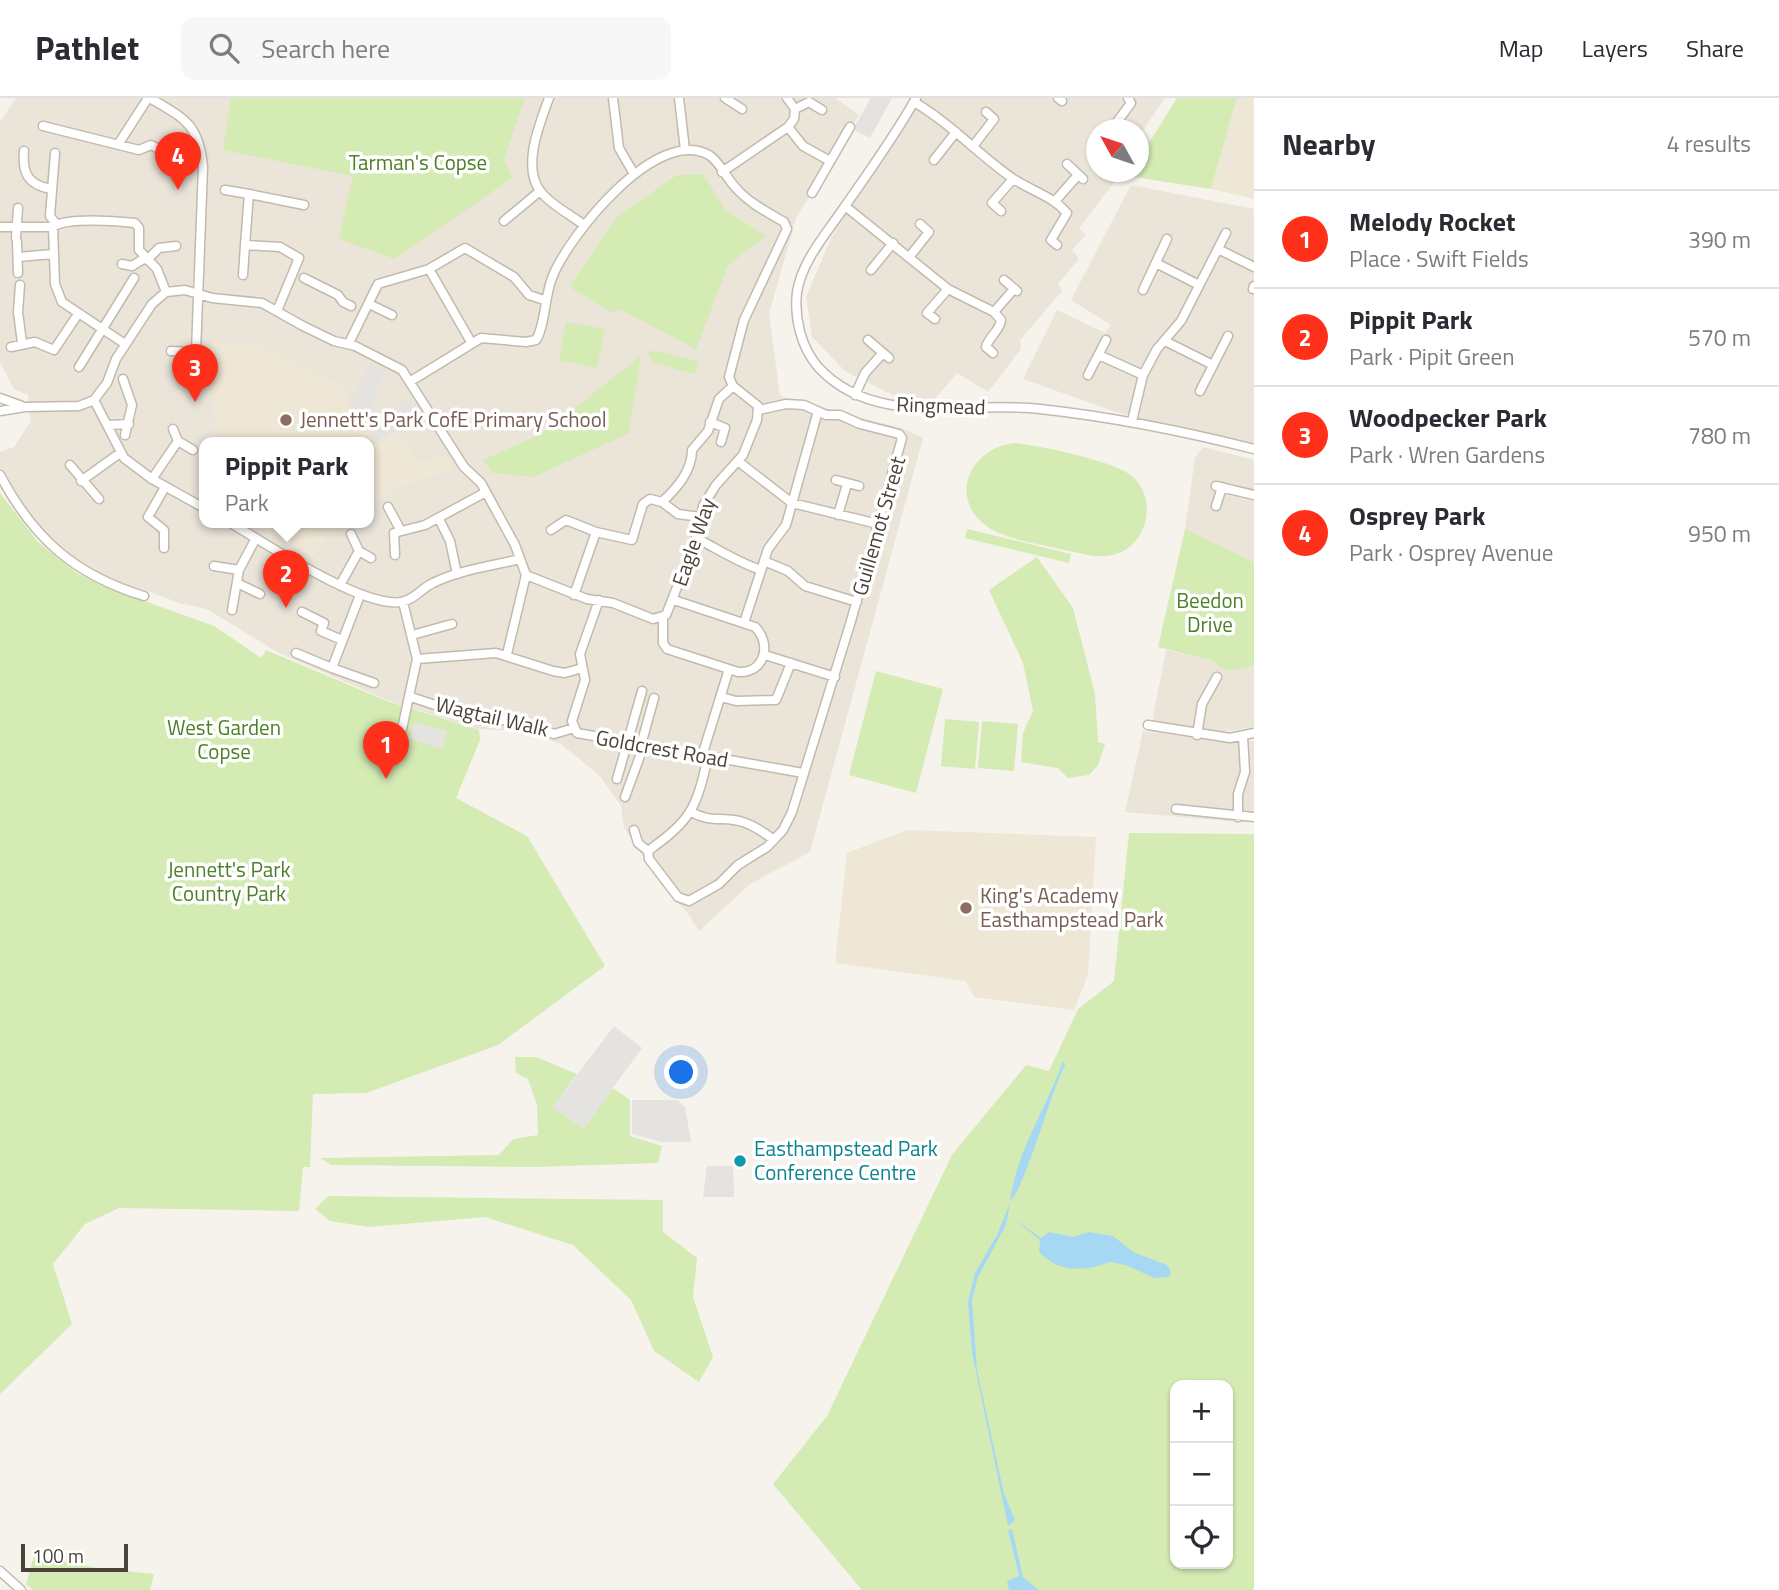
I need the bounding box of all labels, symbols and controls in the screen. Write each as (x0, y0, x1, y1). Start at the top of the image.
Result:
search box (181, 17, 671, 80)
text: Pathlet (35, 23, 139, 73)
icon: search (205, 29, 243, 67)
text: Search here (261, 29, 390, 68)
text: Map (1499, 30, 1544, 66)
text: Layers (1582, 30, 1648, 66)
text: Share (1686, 30, 1744, 66)
north arrow (1086, 119, 1149, 182)
text: Nearby (1282, 121, 1375, 167)
text: 4 results (1667, 126, 1751, 161)
pin: 4 (155, 132, 201, 190)
park label: Tarman's Copse (349, 146, 487, 178)
text: Melody Rocket (1349, 202, 1515, 241)
text: 1 (1299, 222, 1311, 257)
text: 390 m (1688, 222, 1751, 257)
text: Place · Swift Fields (1349, 241, 1529, 276)
text: Pippit Park (1349, 300, 1473, 339)
text: 2 (1299, 320, 1311, 355)
text: 570 m (1688, 320, 1751, 355)
text: Park · Pipit Green (1349, 339, 1515, 374)
pin: 3 (172, 344, 218, 402)
street label: Ringmead (896, 387, 986, 423)
text: Woodpecker Park (1349, 398, 1547, 437)
place label: Jennett's Park CofE Primary School (300, 403, 607, 435)
marker: Jennett's Park CofE Primary School (278, 412, 294, 428)
text: 3 (1299, 418, 1311, 453)
text: 780 m (1688, 418, 1751, 453)
popup (199, 437, 374, 528)
text: Park · Wren Gardens (1349, 437, 1545, 472)
text: Pippit Park (225, 446, 348, 485)
street label: Guillemot Street (843, 452, 913, 599)
text: Park (225, 485, 269, 520)
street label: Eagle Way (663, 493, 723, 590)
text: Osprey Park (1349, 496, 1485, 535)
text: 4 (1299, 516, 1311, 551)
text: 950 m (1688, 516, 1751, 551)
text: Park · Osprey Avenue (1349, 535, 1553, 570)
pin: 2 (263, 550, 309, 608)
park label: Beedon Drive (1176, 584, 1244, 640)
street label: Wagtail Walk (432, 687, 552, 745)
park label: West Garden Copse (167, 711, 281, 767)
pin: 1 (363, 721, 409, 779)
street label: Goldcrest Road (593, 721, 731, 775)
park label: Jennett's Park Country Park (167, 853, 291, 909)
place label: King's Academy Easthampstead Park (980, 879, 1164, 935)
marker: King's Academy Easthampstead Park (958, 900, 974, 916)
your location (664, 1055, 698, 1089)
place label: Easthampstead Park Conference Centre (754, 1132, 938, 1188)
marker: Easthampstead Park Conference Centre (732, 1153, 748, 1169)
map controls (1170, 1380, 1233, 1569)
button: + (1170, 1380, 1233, 1443)
button: − (1170, 1443, 1233, 1506)
button: locate (1170, 1506, 1233, 1569)
scale bar (21, 1541, 128, 1573)
text: 100 m (32, 1541, 84, 1570)

